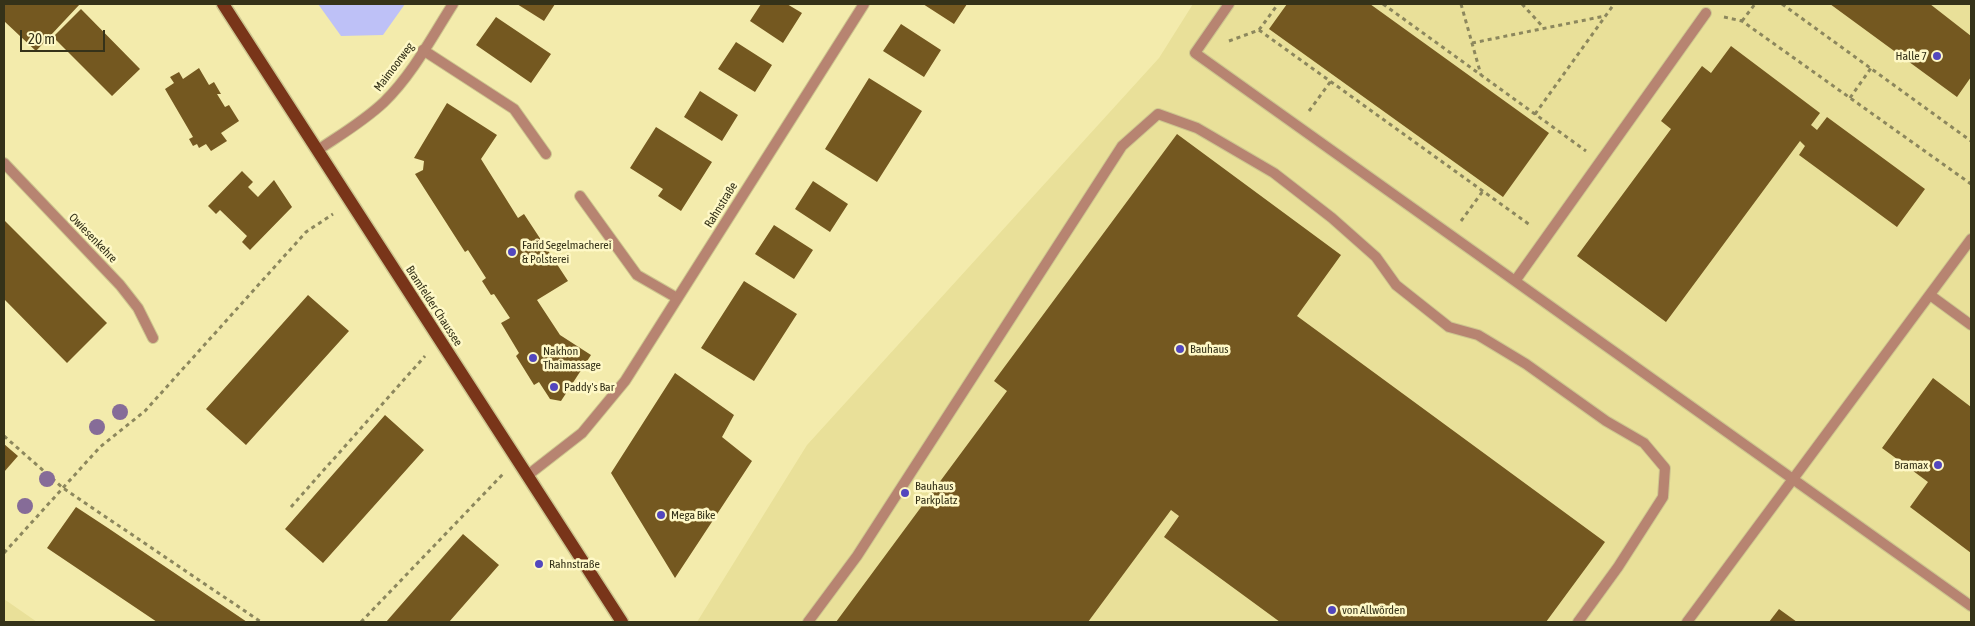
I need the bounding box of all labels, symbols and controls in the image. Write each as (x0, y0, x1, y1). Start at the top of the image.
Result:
scale bar (22, 20, 108, 52)
text: 20 m (28, 30, 55, 47)
street label: Maimoorweg (371, 40, 417, 94)
place label: Halle 7 (1895, 49, 1927, 63)
marker: Halle 7 (1931, 50, 1943, 62)
street label: Rahnstraße (701, 180, 741, 230)
street label: Owiesenkehre (66, 210, 120, 266)
place label: Farid Segelmacherei & Polsterei (522, 238, 612, 266)
marker: Farid Segelmacherei & Polsterei (506, 246, 518, 258)
street label: Bramfelder Chaussee (403, 263, 465, 349)
place label: Bauhaus (1190, 342, 1228, 356)
marker: Bauhaus (1174, 343, 1186, 355)
place label: Nakhon Thaimassage (543, 344, 601, 372)
marker: Nakhon Thaimassage (527, 352, 539, 364)
place label: Paddy's Bar (564, 380, 614, 394)
marker: Paddy's Bar (548, 381, 560, 393)
place label: Bramax (1894, 458, 1928, 472)
marker: Bramax (1932, 459, 1944, 471)
place label: Bauhaus Parkplatz (915, 479, 957, 507)
marker: Bauhaus Parkplatz (899, 487, 911, 499)
place label: Mega Bike (671, 508, 716, 522)
marker: Mega Bike (655, 509, 667, 521)
place label: Rahnstraße (549, 557, 600, 571)
marker: Rahnstraße (533, 558, 545, 570)
place label: von Allwörden (1342, 603, 1405, 617)
marker: von Allwörden (1326, 604, 1338, 616)

